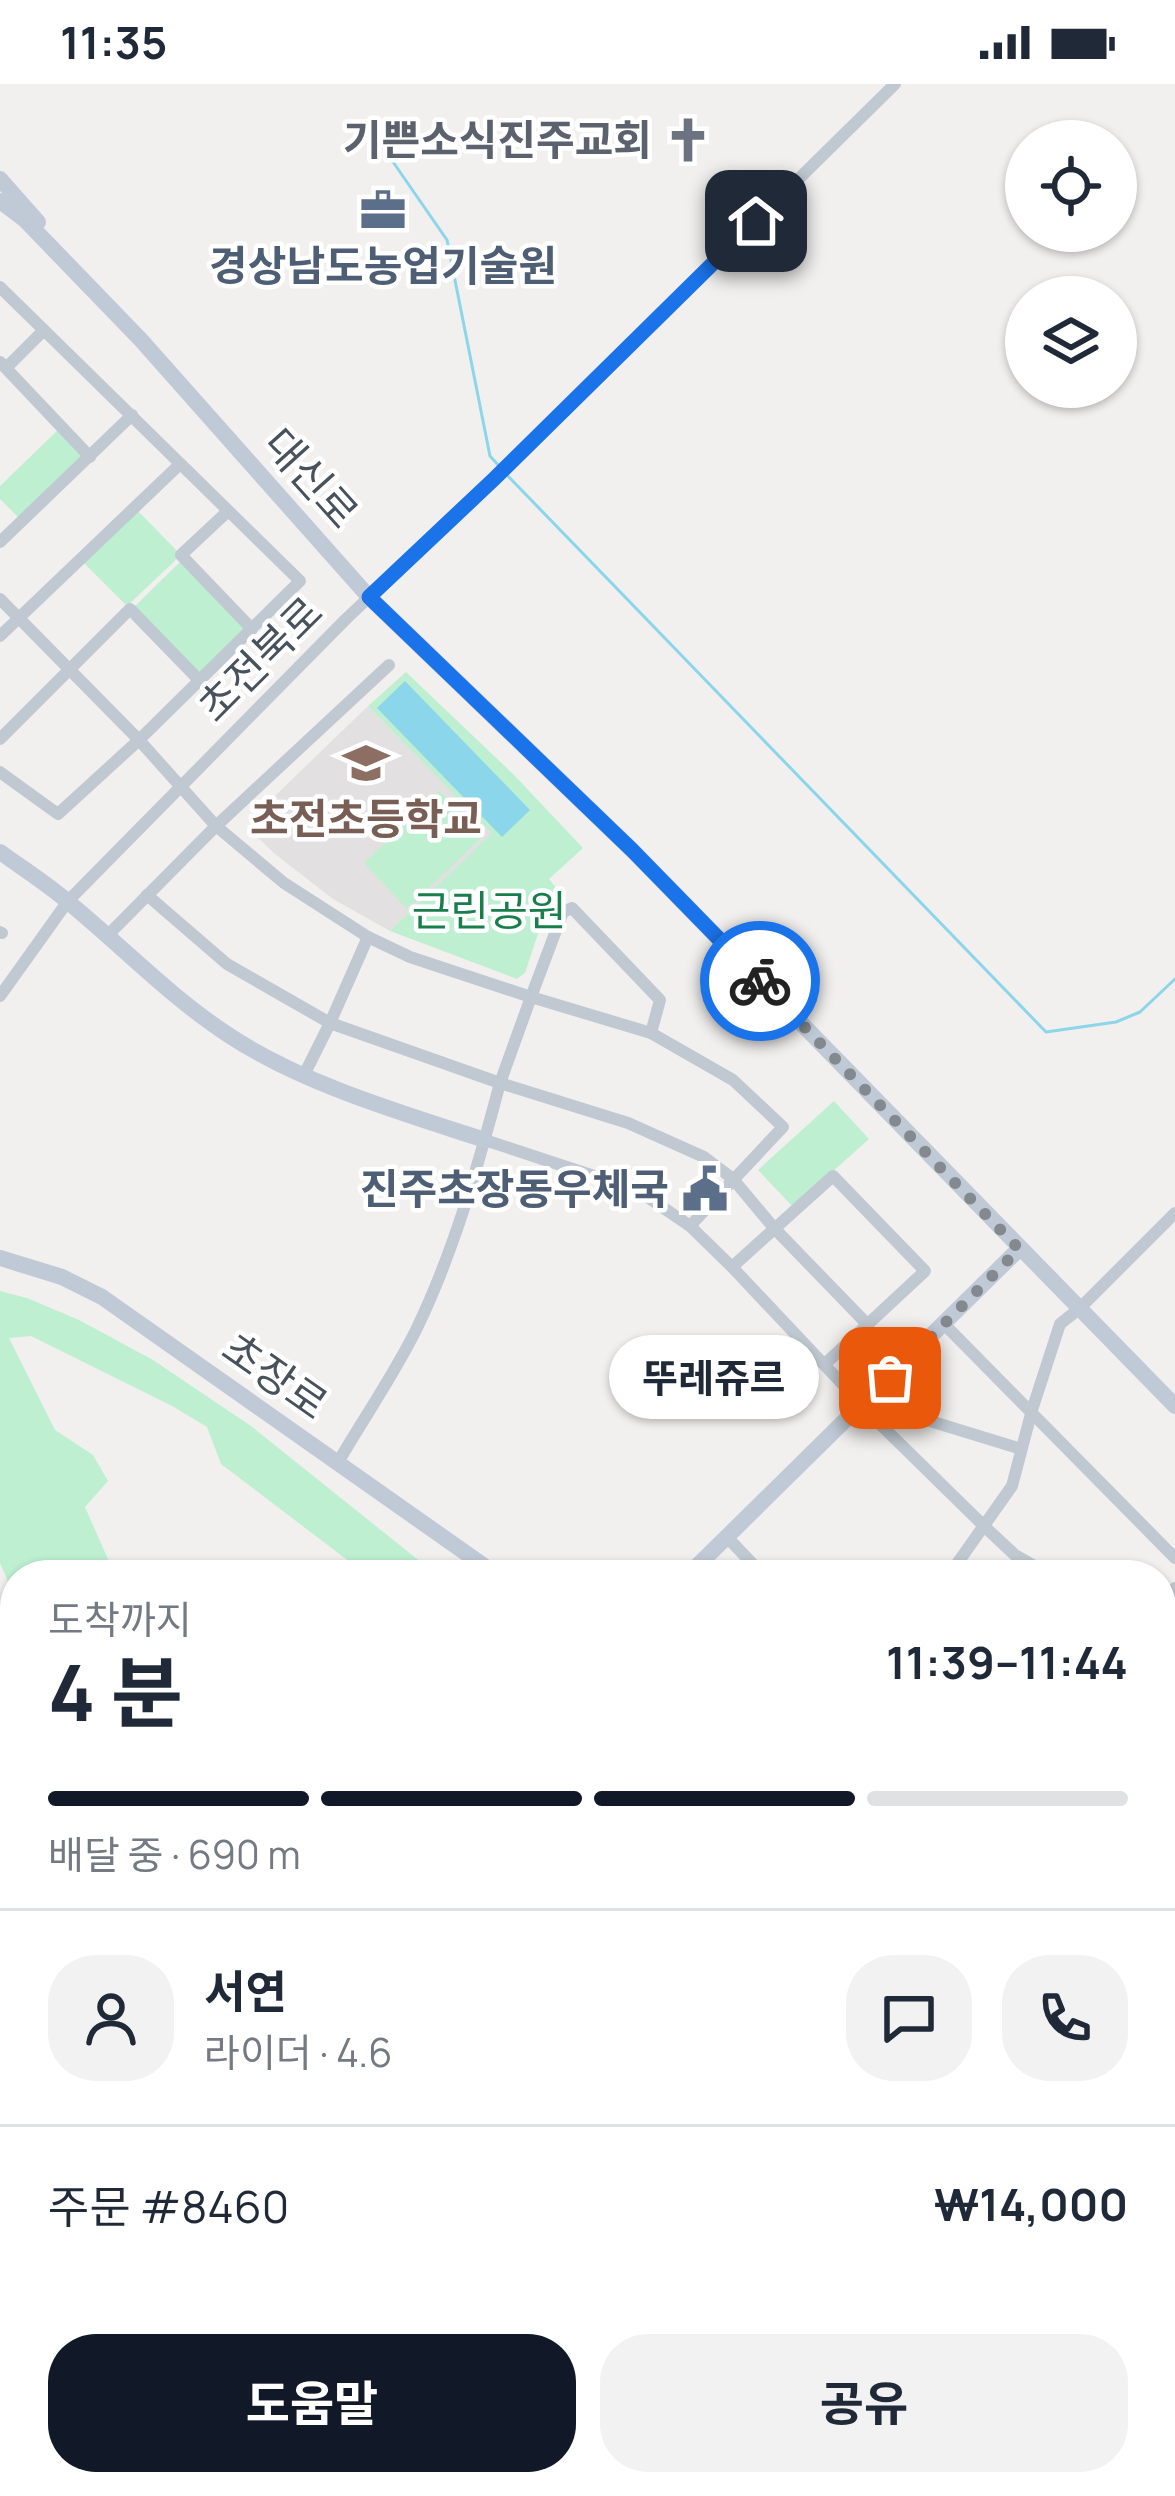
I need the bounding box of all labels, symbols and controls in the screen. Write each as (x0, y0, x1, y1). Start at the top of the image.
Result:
text: 11:35 (60, 11, 167, 73)
place label: 기쁜소식진주교회 (343, 110, 652, 168)
church icon: 기쁜소식진주교회 (663, 115, 713, 165)
map controls (1005, 120, 1137, 408)
button: locate (1005, 120, 1137, 252)
pin (705, 170, 807, 272)
office icon: 경상남도농업기술원 (358, 185, 408, 235)
icon: home (723, 188, 789, 254)
place label: 경상남도농업기술원 (209, 236, 557, 294)
button: layers (1005, 276, 1137, 408)
street label: 대신로 (251, 415, 372, 540)
street label: 초전북로 (184, 583, 334, 733)
school or university icon: 초전초등학교 (341, 738, 391, 788)
place label: 초전초등학교 (250, 789, 482, 847)
park label: 근린공원 (412, 881, 566, 939)
courier (700, 921, 820, 1041)
icon: bike (727, 948, 793, 1014)
place label: 진주초장동우체국 (360, 1159, 669, 1217)
public building icon: 진주초장동우체국 (680, 1164, 730, 1214)
street label: 초장로 (211, 1318, 340, 1432)
pin (839, 1327, 941, 1429)
callout: 뚜레쥬르 (608, 1336, 818, 1420)
icon: bag (857, 1345, 923, 1411)
text: 뚜레쥬르 (642, 1350, 786, 1404)
text: 도착까지 (48, 1592, 192, 1646)
text: 11:39–11:44 (886, 1631, 1128, 1693)
text: 4 분 (48, 1638, 183, 1744)
text: 배달 중 · 690 m (48, 1827, 301, 1881)
button: person (48, 1955, 174, 2081)
button: chat (846, 1955, 972, 2081)
button: phone (1002, 1955, 1128, 2081)
text: 서연 (204, 1960, 287, 2022)
text: 라이더 · 4.6 (204, 2025, 392, 2079)
text: ₩14,000 (934, 2173, 1128, 2235)
text: 주문 #8460 (48, 2175, 289, 2237)
button: 도움말 (48, 2334, 576, 2472)
button: 공유 (600, 2334, 1128, 2472)

